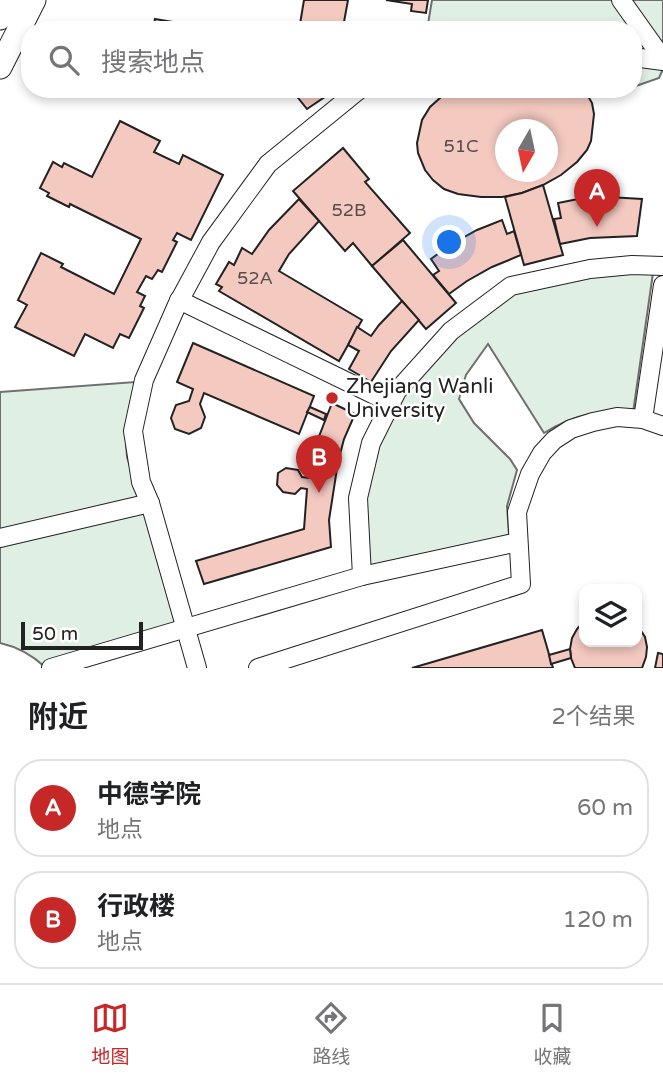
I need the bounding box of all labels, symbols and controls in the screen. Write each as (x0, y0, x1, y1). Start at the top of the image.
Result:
search box (21, 21, 642, 98)
icon: search (45, 41, 83, 79)
text: 搜索地点 (101, 47, 205, 78)
north arrow (495, 119, 558, 182)
house number: 51C (443, 135, 479, 157)
pin: A (574, 169, 620, 227)
house number: 52B (331, 199, 367, 221)
your location (432, 225, 466, 259)
house number: 52A (237, 267, 273, 289)
place label: Zhejiang Wanli University (346, 374, 493, 423)
marker: Zhejiang Wanli University (324, 390, 340, 406)
pin: B (296, 435, 342, 493)
map controls (579, 584, 642, 647)
button: layers (579, 584, 642, 647)
scale bar (21, 619, 144, 651)
text: 50 m (32, 623, 78, 645)
text: 附近 (28, 699, 88, 736)
text: 2个结果 (552, 703, 635, 731)
text: 中德学院 (97, 779, 201, 810)
text: A (44, 794, 62, 822)
text: 60 m (577, 794, 633, 822)
text: 地点 (97, 816, 143, 844)
text: 行政楼 (97, 891, 175, 922)
text: B (45, 906, 61, 934)
text: 120 m (563, 906, 633, 934)
text: 地点 (97, 928, 143, 956)
tab: 地图 (91, 999, 130, 1068)
tab: 路线 (312, 999, 351, 1068)
tab: 收藏 (533, 999, 572, 1068)

